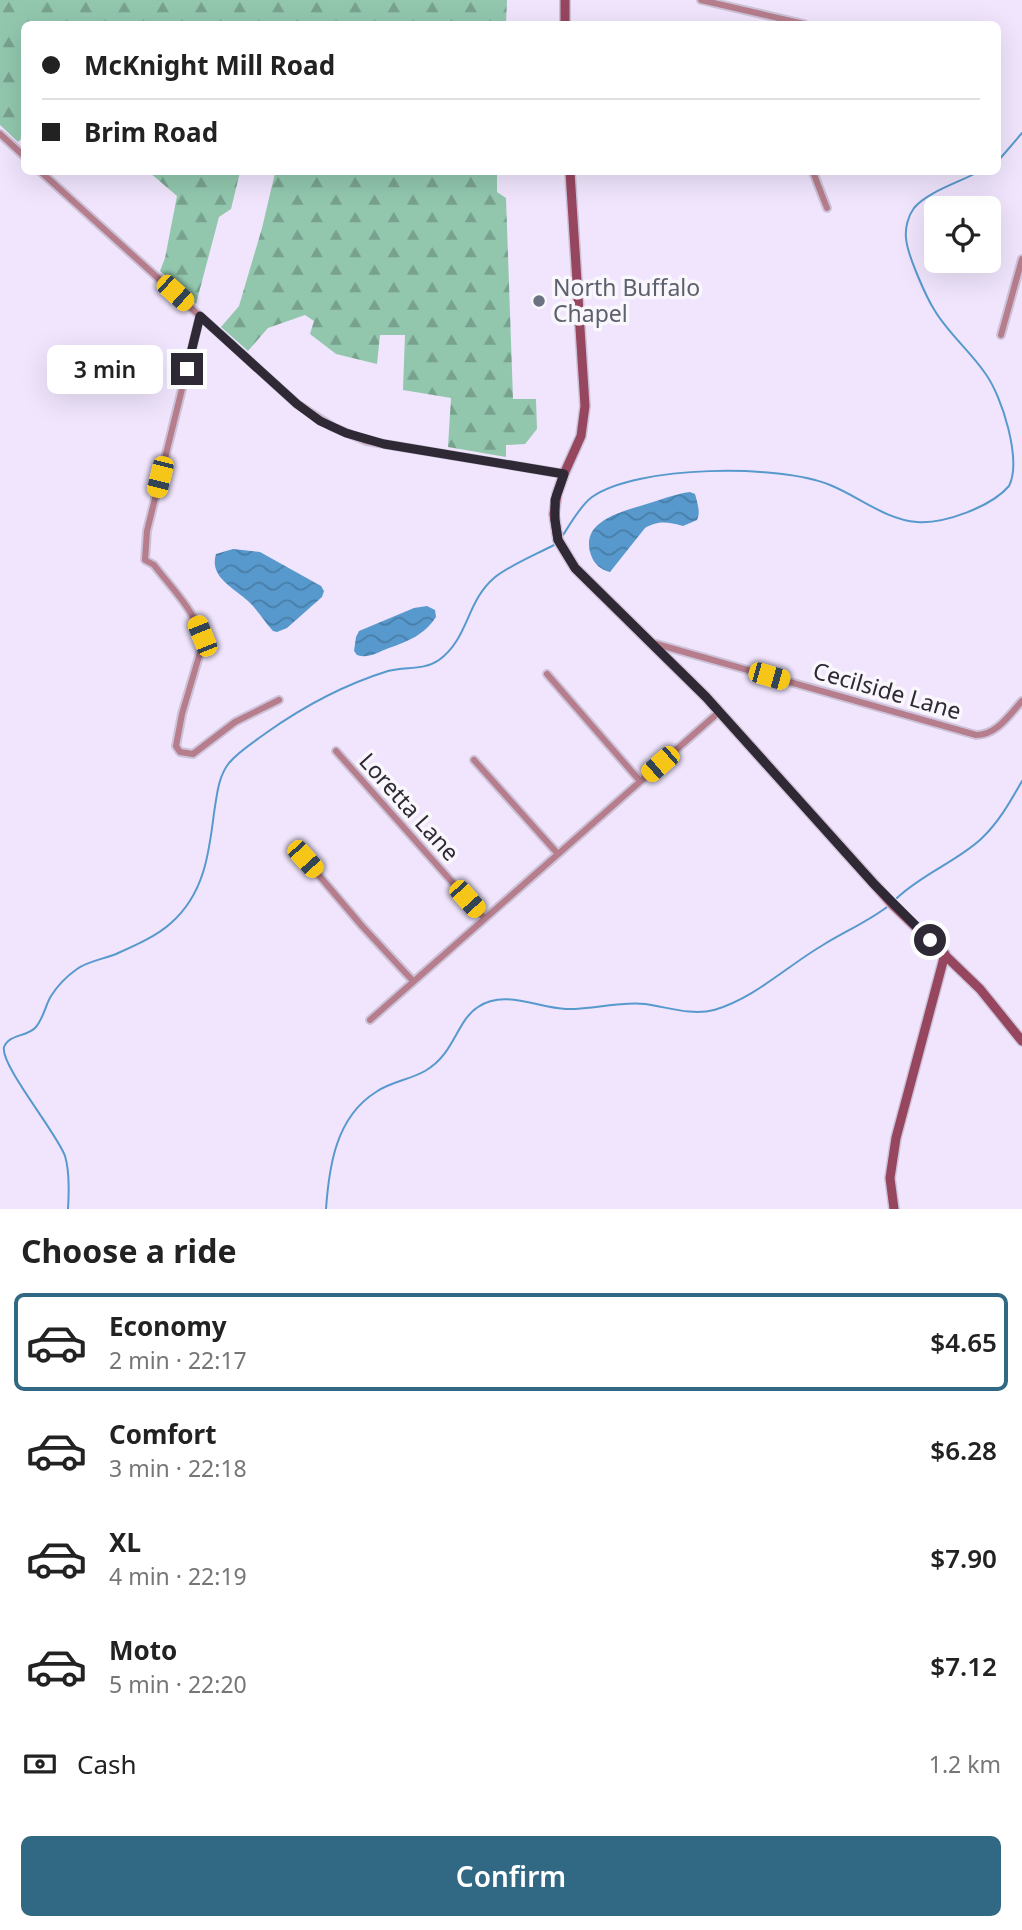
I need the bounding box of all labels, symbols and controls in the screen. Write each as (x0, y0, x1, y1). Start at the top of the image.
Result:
text: McKnight Mill Road (84, 47, 335, 83)
text: Brim Road (84, 114, 218, 150)
map controls (924, 196, 1001, 273)
button: locate (924, 196, 1001, 273)
car (153, 271, 198, 315)
place label: North Buffalo Chapel (553, 271, 700, 329)
marker: North Buffalo Chapel (531, 293, 547, 309)
callout: 3 min (47, 344, 162, 394)
text: 3 min (74, 353, 136, 385)
route end (171, 353, 203, 385)
car (145, 454, 176, 500)
car (185, 613, 220, 659)
street label: Cecilside Lane (810, 654, 965, 726)
car (746, 660, 793, 692)
car (638, 742, 683, 786)
street label: Loretta Lane (352, 745, 467, 867)
car (284, 836, 327, 882)
car (446, 876, 489, 922)
route start (914, 924, 946, 956)
text: Choose a ride (21, 1229, 237, 1272)
text: Economy (109, 1308, 227, 1344)
icon: car (25, 1311, 88, 1374)
text: $4.65 (930, 1324, 997, 1360)
text: 2 min · 22:17 (109, 1344, 247, 1376)
text: Comfort (109, 1416, 217, 1452)
icon: car (25, 1419, 88, 1482)
text: $6.28 (930, 1432, 997, 1468)
text: 3 min · 22:18 (109, 1452, 247, 1484)
text: XL (109, 1524, 141, 1560)
icon: car (25, 1527, 88, 1590)
text: $7.90 (930, 1540, 997, 1576)
text: 4 min · 22:19 (109, 1560, 247, 1592)
text: Moto (109, 1632, 177, 1668)
icon: car (25, 1635, 88, 1698)
text: $7.12 (930, 1648, 997, 1684)
text: 5 min · 22:20 (109, 1668, 247, 1700)
icon: cash (21, 1745, 59, 1783)
text: Cash (77, 1746, 137, 1782)
text: 1.2 km (929, 1748, 1001, 1780)
button: Confirm (21, 1836, 1001, 1916)

